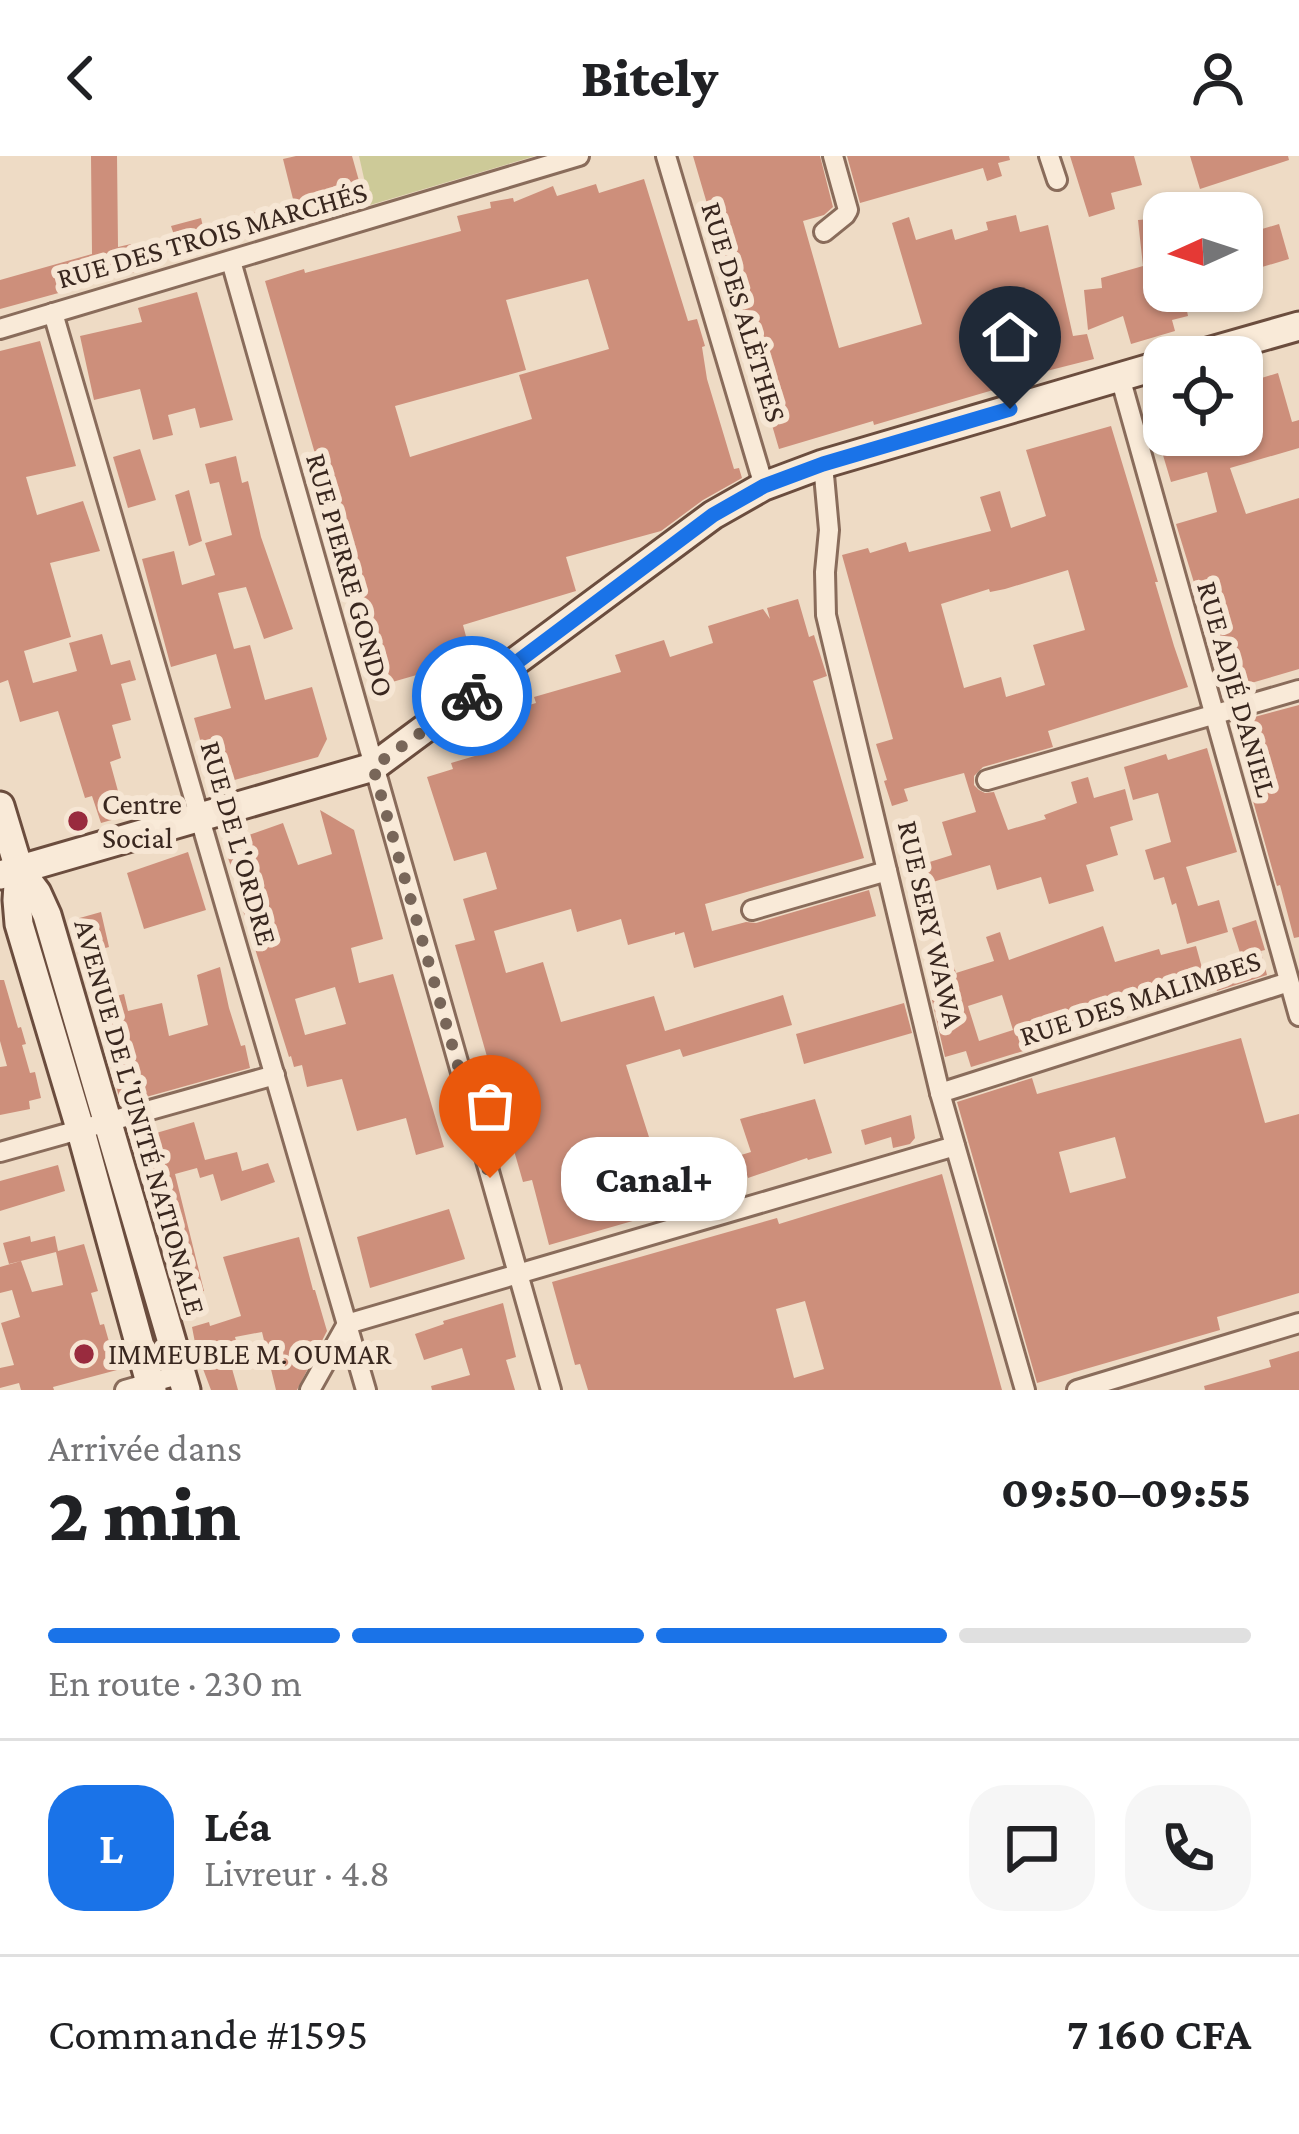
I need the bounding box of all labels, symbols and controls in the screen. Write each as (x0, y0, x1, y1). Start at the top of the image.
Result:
icon: back (48, 45, 114, 111)
icon: person (1185, 45, 1251, 111)
text: Bitely (581, 48, 718, 108)
street label: RUE DES TROIS MARCHÉS (53, 174, 371, 295)
north arrow (1143, 192, 1263, 312)
map controls (1143, 192, 1263, 456)
street label: RUE DES ALÈTHES (695, 198, 794, 426)
pin (959, 286, 1061, 409)
icon: home (977, 304, 1043, 370)
button: locate (1143, 336, 1263, 456)
street label: RUE PIERRE GONDO (300, 449, 401, 701)
street label: RUE ADJÉ DANIEL (1191, 577, 1284, 800)
courier (412, 636, 532, 756)
icon: bike (439, 663, 505, 729)
street label: RUE DE L'ORDRE (195, 737, 284, 949)
place label: Centre Social (102, 787, 182, 854)
marker: Centre Social (65, 808, 91, 834)
street label: RUE SERY WAWA (892, 817, 972, 1032)
street label: AVENUE DE L'UNITÉ NATIONALE (68, 915, 213, 1318)
street label: RUE DES MALIMBES (1015, 943, 1264, 1052)
pin (439, 1055, 541, 1178)
icon: bag (457, 1073, 523, 1139)
callout: Canal+ (562, 1136, 748, 1220)
text: Canal+ (595, 1157, 713, 1200)
place label: IMMEUBLE M. OUMAR (108, 1337, 392, 1370)
marker: IMMEUBLE M. OUMAR (71, 1341, 97, 1367)
text: Arrivée dans (48, 1426, 242, 1469)
text: 09:50–09:55 (1001, 1467, 1251, 1517)
text: 2 min (48, 1470, 241, 1557)
text: En route · 230 m (48, 1661, 302, 1704)
button: chat (969, 1785, 1095, 1911)
button: phone (1125, 1785, 1251, 1911)
text: Léa (204, 1801, 271, 1851)
text: L (99, 1823, 123, 1873)
text: Livreur · 4.8 (204, 1851, 390, 1894)
text: Commande #1595 (48, 2009, 368, 2059)
text: 7 160 CFA (1067, 2009, 1251, 2059)

